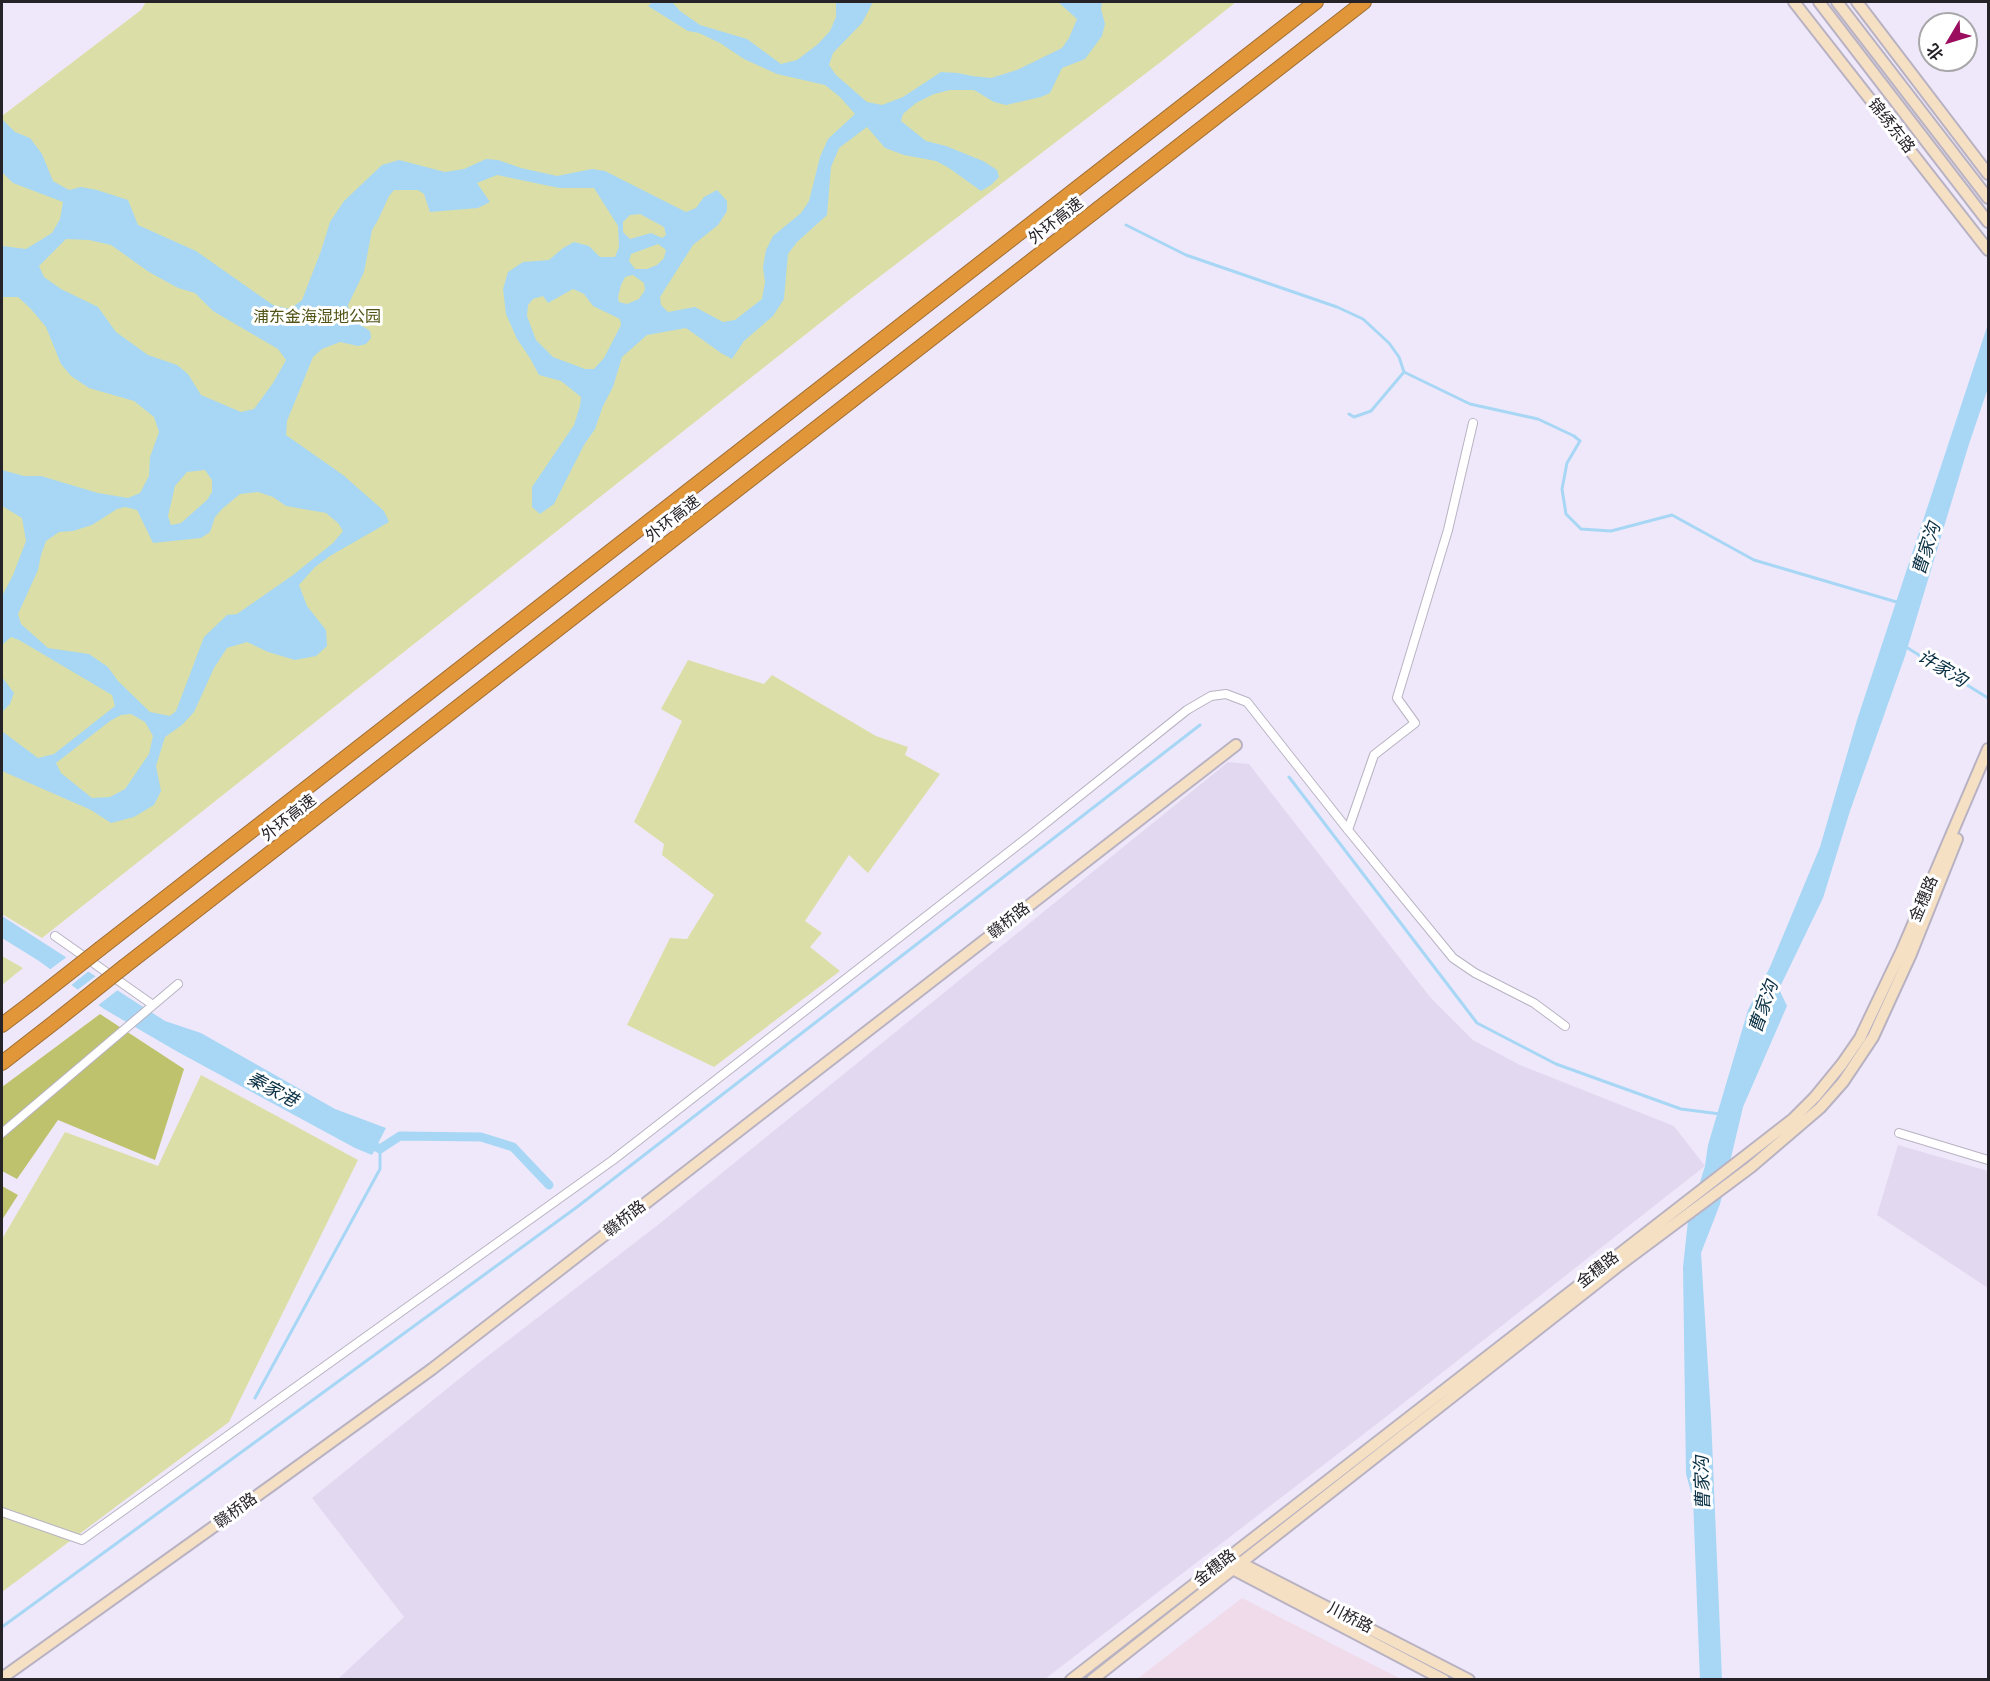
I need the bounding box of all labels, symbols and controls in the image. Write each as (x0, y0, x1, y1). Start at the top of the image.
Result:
north arrow (1918, 12, 1978, 72)
text: 北 (1923, 40, 1947, 64)
street label: 锦绣东路 (1864, 95, 1918, 157)
street label: 外环高速 (1025, 194, 1087, 248)
park label: 浦东金海湿地公园 (253, 307, 381, 327)
street label: 外环高速 (642, 492, 704, 546)
water label: 曹家沟 (1908, 520, 1946, 578)
water label: 许家沟 (1913, 646, 1971, 692)
street label: 外环高速 (258, 791, 320, 845)
street label: 金穗路 (1906, 873, 1942, 925)
street label: 赣桥路 (984, 899, 1034, 943)
water label: 曹家沟 (1745, 978, 1783, 1036)
water label: 秦家港 (243, 1068, 301, 1112)
street label: 赣桥路 (600, 1197, 650, 1241)
street label: 金穗路 (1573, 1248, 1623, 1292)
water label: 曹家沟 (1691, 1456, 1715, 1510)
street label: 赣桥路 (211, 1489, 261, 1533)
street label: 金穗路 (1190, 1546, 1240, 1590)
street label: 川桥路 (1324, 1599, 1376, 1637)

